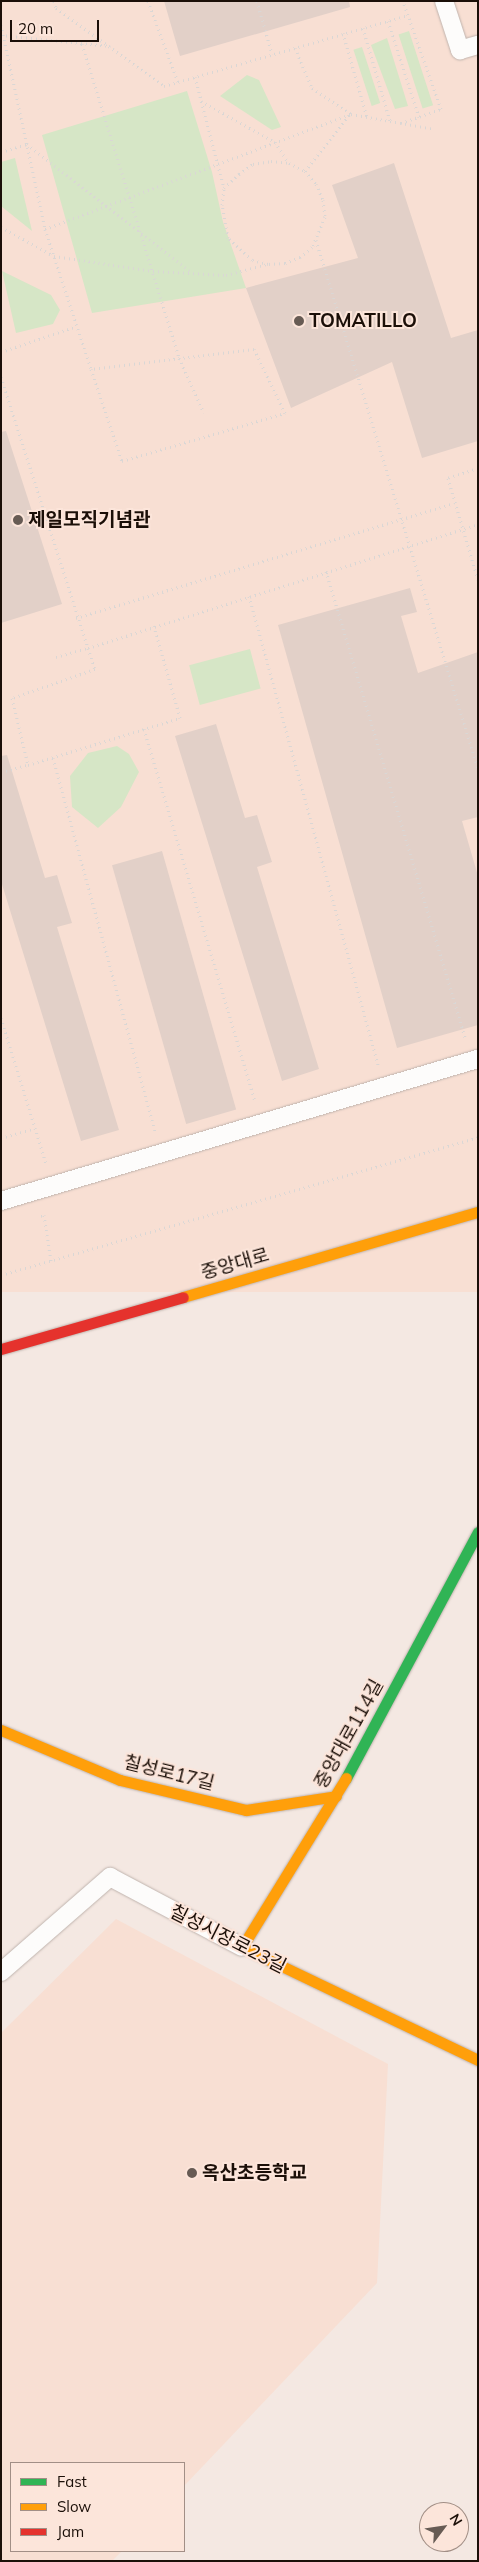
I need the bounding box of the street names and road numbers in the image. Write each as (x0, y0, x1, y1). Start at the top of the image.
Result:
street label: 중앙대로 (198, 1243, 272, 1285)
street label: 중앙대로114길 (310, 1675, 388, 1793)
street label: 칠성로17길 (121, 1751, 217, 1795)
street label: 칠성시장로23길 (166, 1900, 290, 1978)

